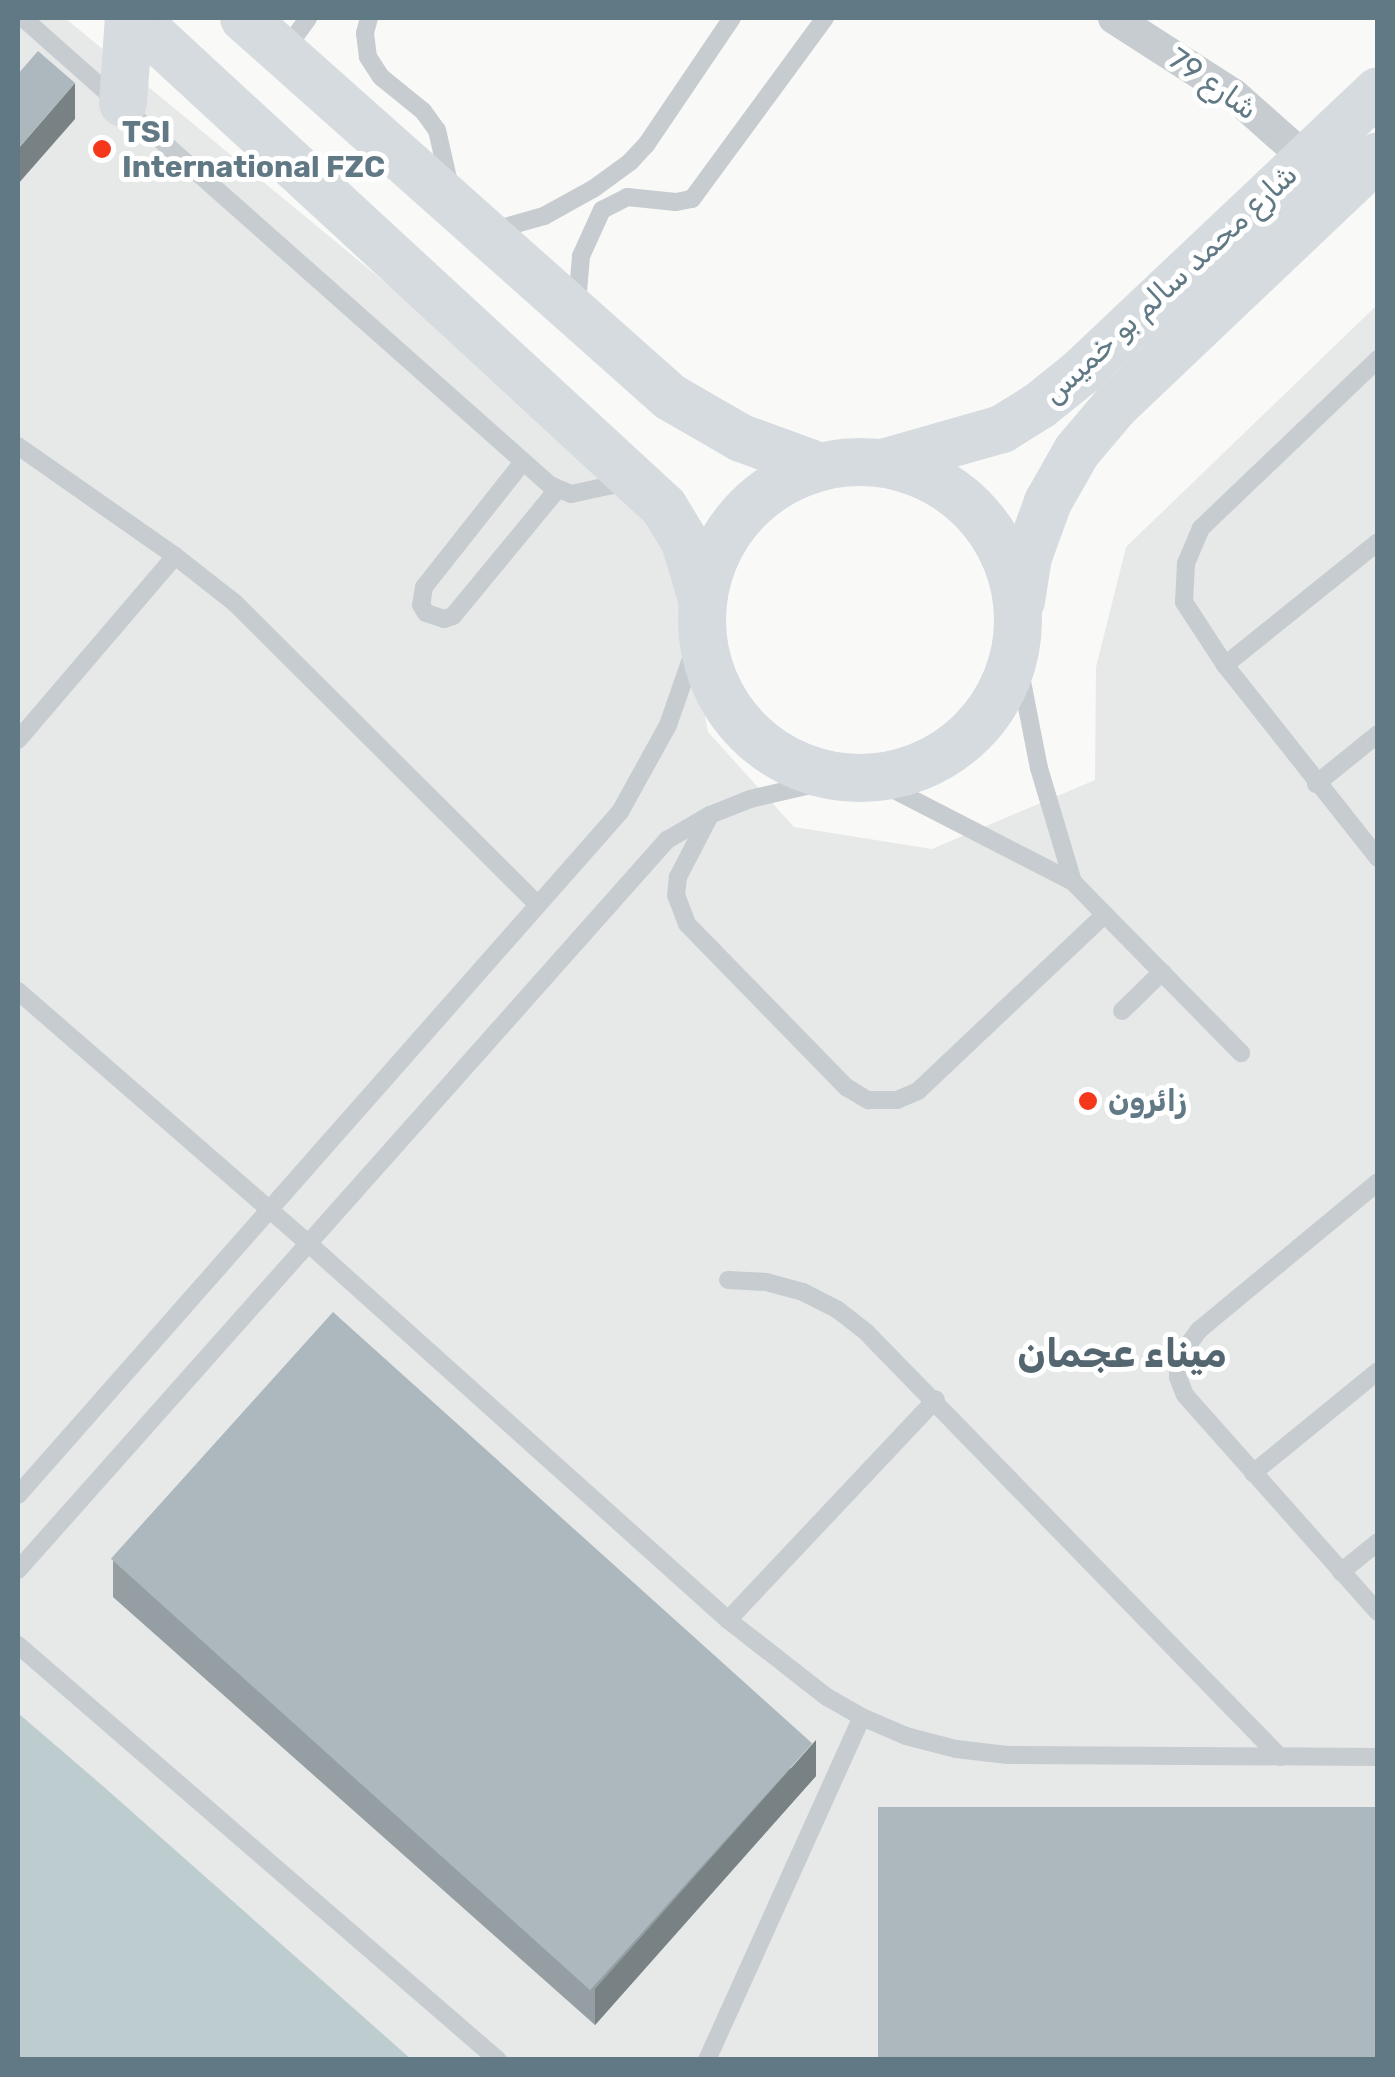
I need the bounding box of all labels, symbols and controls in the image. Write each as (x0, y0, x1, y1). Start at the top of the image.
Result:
street label: شارع 79 (1162, 40, 1264, 128)
place label: TSI International FZC (122, 114, 385, 184)
marker: TSI International FZC (91, 138, 113, 160)
street label: شارع محمد سالم بو خميس (1035, 157, 1305, 411)
place label: زائرون (1108, 1083, 1187, 1119)
marker: زائرون (1077, 1090, 1099, 1112)
district label: ميناء عجمان (1017, 1330, 1227, 1378)

